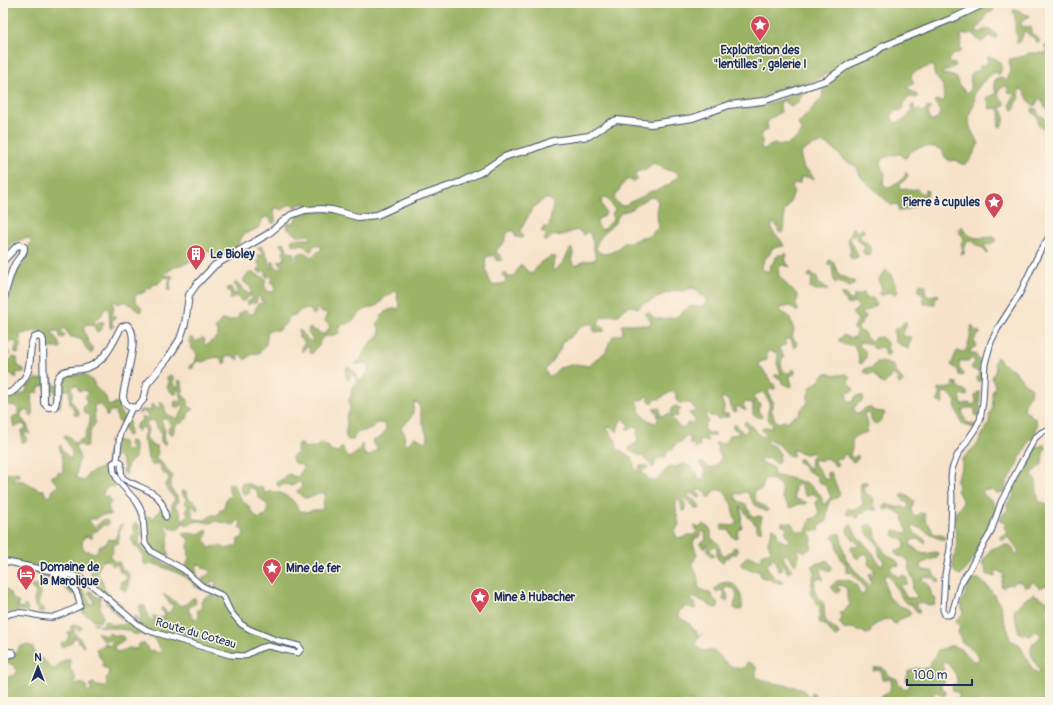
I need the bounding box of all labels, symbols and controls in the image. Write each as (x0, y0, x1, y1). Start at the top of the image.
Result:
place icon: Exploitation des "lentilles", galerie I (749, 14, 771, 42)
place label: Exploitation des "lentilles", galerie I (713, 43, 807, 72)
place icon: Pierre à cupules (983, 191, 1005, 219)
place label: Pierre à cupules (902, 195, 981, 210)
building icon: Le Bioley (185, 243, 207, 271)
place label: Le Bioley (210, 247, 255, 262)
place icon: Mine de fer (261, 557, 283, 585)
place label: Domaine de la Maroligue (40, 560, 100, 589)
place label: Mine de fer (286, 561, 342, 576)
hotel icon: Domaine de la Maroligue (15, 563, 37, 591)
place icon: Mine à Hubacher (469, 586, 491, 614)
place label: Mine à Hubacher (494, 590, 576, 605)
street label: Route du Coteau (154, 615, 238, 652)
north arrow (18, 647, 58, 687)
text: N (34, 651, 42, 664)
scale bar (907, 661, 972, 687)
text: 100 m (913, 668, 948, 683)

